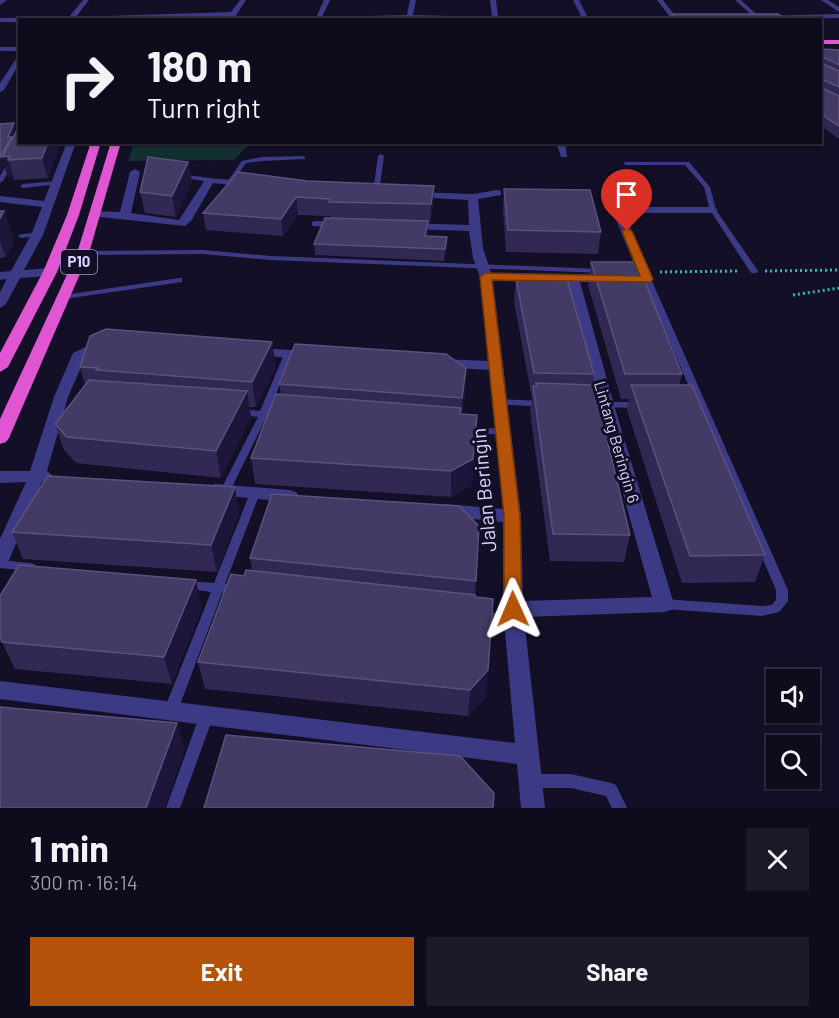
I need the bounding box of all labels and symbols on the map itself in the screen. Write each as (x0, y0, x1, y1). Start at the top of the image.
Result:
pin (601, 169, 652, 231)
road number: P10 (61, 250, 97, 274)
street label: Lintang Beringin 6 (591, 379, 644, 505)
street label: Jalan Beringin (466, 427, 500, 553)
position arrow (481, 577, 545, 641)

